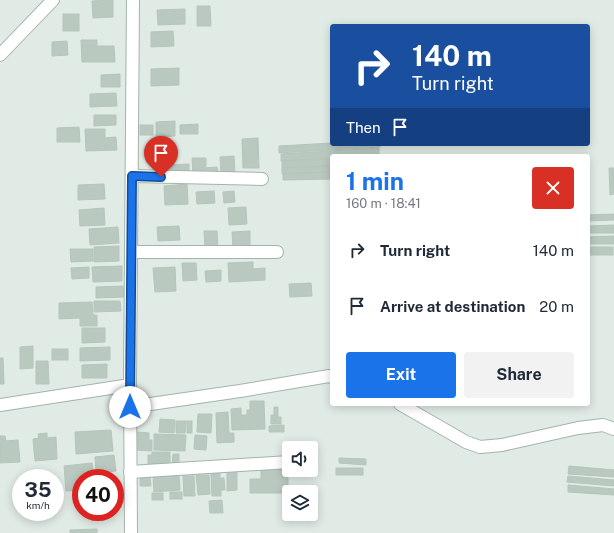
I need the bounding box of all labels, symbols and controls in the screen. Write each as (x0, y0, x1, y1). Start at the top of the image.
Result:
text: 140 m (412, 39, 492, 72)
icon: right (346, 40, 398, 92)
text: Turn right (412, 73, 494, 94)
icon: arrive (389, 116, 411, 138)
text: Then (346, 119, 381, 136)
pin (144, 136, 178, 177)
icon: arrive (150, 142, 172, 164)
text: 1 min (346, 167, 404, 195)
button: close (532, 167, 574, 209)
text: 160 m · 18:41 (346, 196, 421, 211)
icon: right (346, 239, 368, 261)
text: Turn right (380, 242, 450, 259)
text: 140 m (533, 242, 574, 259)
icon: arrive (346, 295, 368, 317)
text: Arrive at destination (380, 298, 525, 315)
text: 20 m (539, 298, 574, 315)
button: Exit (346, 352, 456, 398)
button: Share (464, 352, 574, 398)
position arrow (109, 386, 151, 428)
map controls (282, 441, 318, 521)
button: sound (282, 441, 318, 477)
speed limit sign: 40 (72, 469, 124, 521)
text: 35 (25, 478, 51, 502)
button: layers (282, 485, 318, 521)
text: km/h (26, 499, 50, 511)

